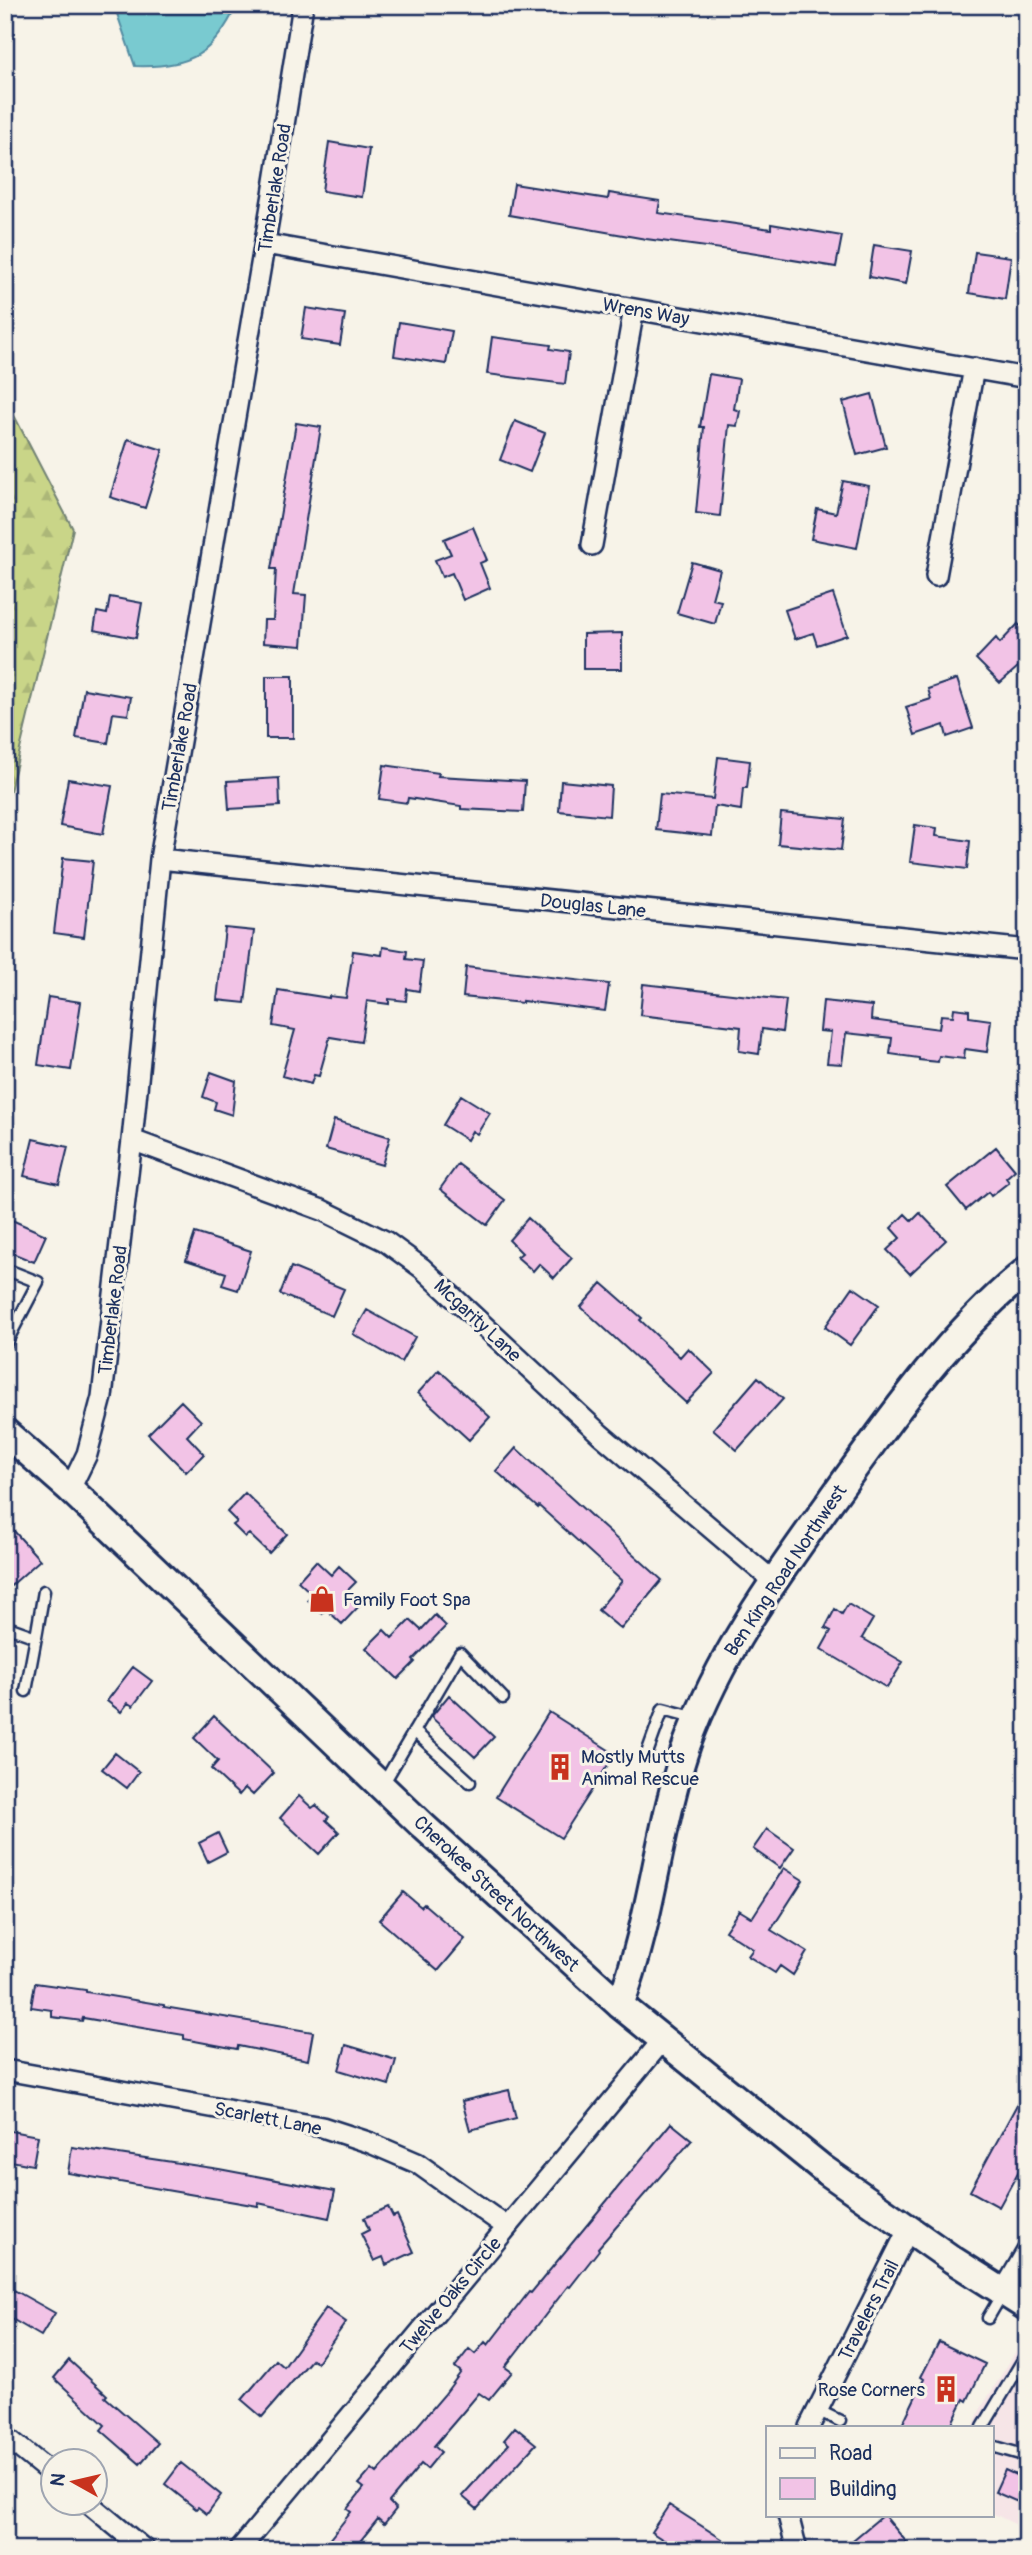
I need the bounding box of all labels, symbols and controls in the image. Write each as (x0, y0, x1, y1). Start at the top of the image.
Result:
street label: Timberlake Road (253, 122, 297, 254)
street label: Wrens Way (601, 293, 691, 331)
street label: Timberlake Road (157, 681, 203, 813)
street label: Douglas Lane (539, 889, 648, 924)
street label: Timberlake Road (93, 1244, 133, 1376)
street label: Mcgarity Lane (429, 1274, 527, 1368)
street label: Ben King Road Northwest (719, 1480, 852, 1661)
shop icon: Family Foot Spa (307, 1584, 337, 1614)
place label: Family Foot Spa (343, 1588, 471, 1612)
place label: Mostly Mutts Animal Rescue (581, 1745, 699, 1791)
building icon: Mostly Mutts Animal Rescue (545, 1752, 575, 1782)
street label: Cherokee Street Northwest (408, 1811, 584, 1977)
street label: Scarlett Lane (212, 2097, 324, 2141)
street label: Twelve Oaks Circle (395, 2232, 507, 2359)
street label: Travelers Trail (833, 2256, 905, 2365)
building icon: Rose Corners (931, 2374, 961, 2404)
place label: Rose Corners (818, 2378, 926, 2402)
legend (766, 2426, 993, 2516)
text: Road (829, 2440, 873, 2467)
north arrow (38, 2446, 108, 2516)
text: N (45, 2472, 71, 2488)
text: Building (829, 2476, 896, 2503)

